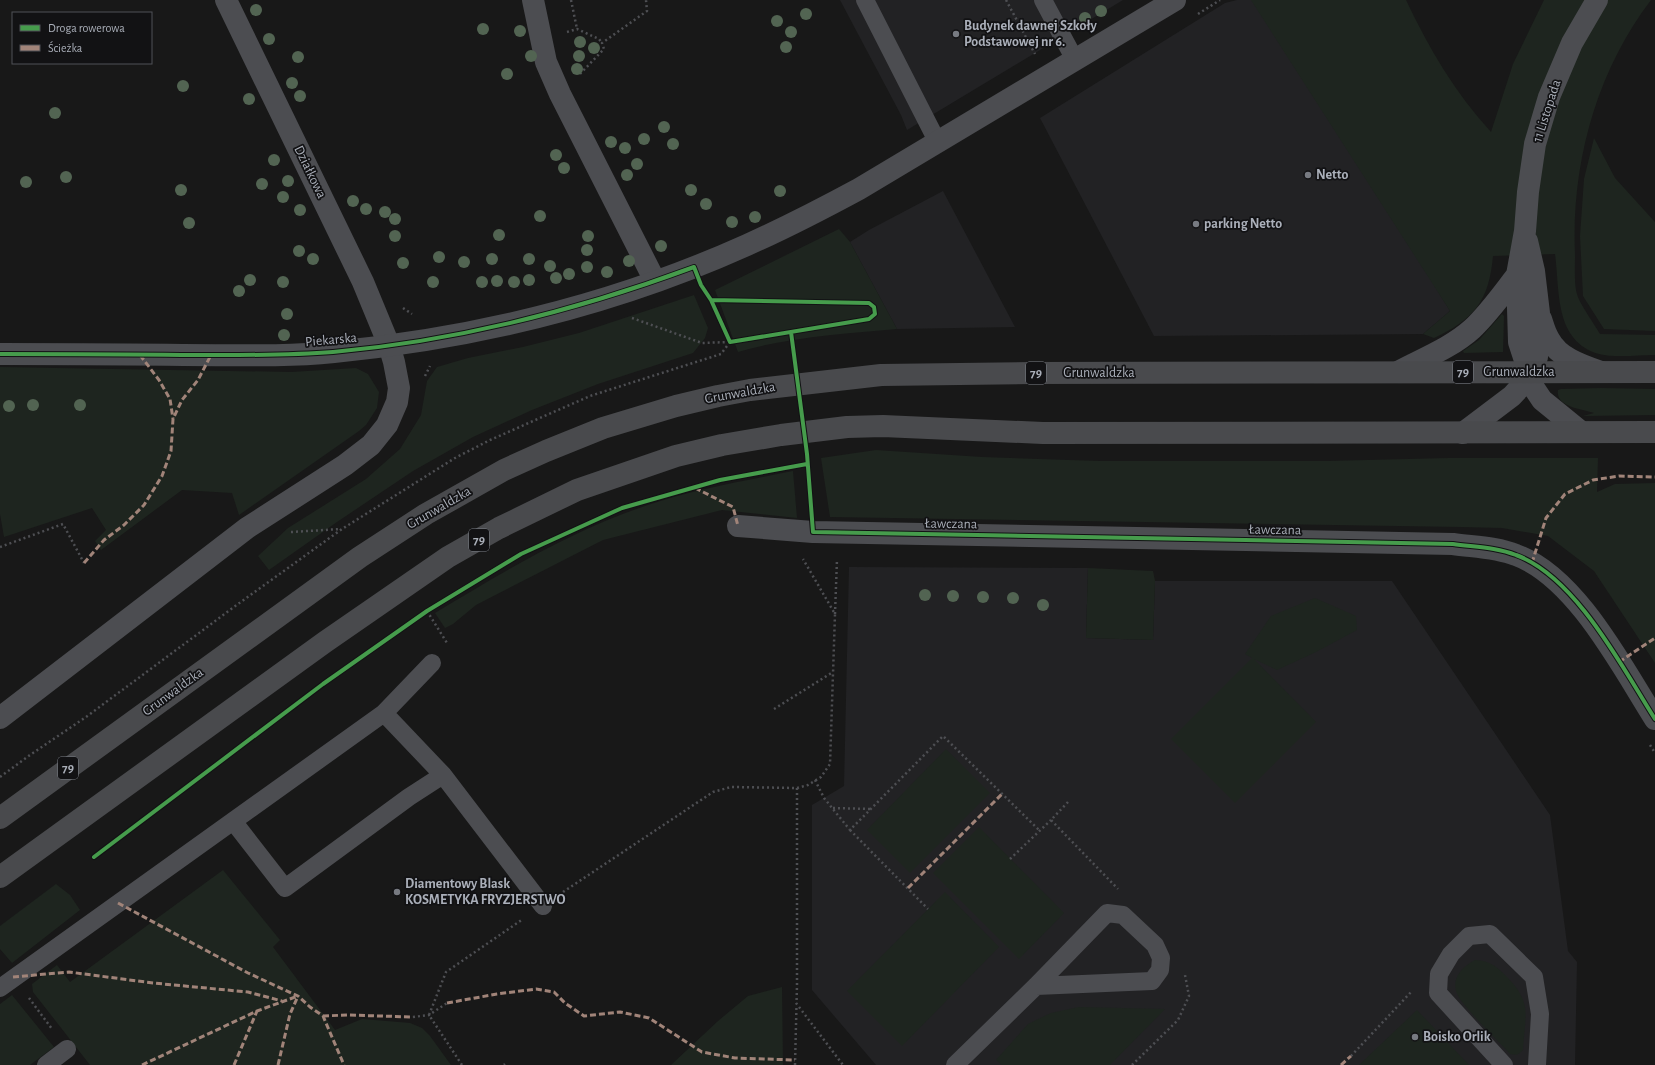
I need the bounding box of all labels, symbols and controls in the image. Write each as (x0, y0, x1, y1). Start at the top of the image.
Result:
legend (12, 12, 152, 64)
place label: Budynek dawnej Szkoły Podstawowej nr 6. (964, 19, 1097, 49)
text: Droga rowerowa (48, 22, 125, 34)
marker: Budynek dawnej Szkoły Podstawowej nr 6. (951, 29, 961, 39)
text: Ścieżka (48, 40, 83, 54)
street label: 11 Listopada (1530, 78, 1564, 144)
street label: Działkowa (291, 143, 329, 201)
place label: Netto (1316, 168, 1348, 182)
marker: Netto (1303, 170, 1313, 180)
place label: parking Netto (1204, 217, 1282, 231)
marker: parking Netto (1191, 219, 1201, 229)
street label: Piekarska (305, 331, 358, 349)
road number: 79 (1453, 361, 1473, 383)
road number: 79 (1026, 362, 1046, 384)
street label: Grunwaldzka (1483, 365, 1555, 379)
street label: Grunwaldzka (1063, 366, 1135, 380)
street label: Grunwaldzka (704, 380, 777, 406)
street label: Grunwaldzka (405, 484, 474, 532)
street label: Ławczana (925, 517, 978, 531)
street label: Ławczana (1249, 523, 1302, 537)
road number: 79 (469, 529, 489, 551)
street label: Grunwaldzka (140, 665, 206, 719)
road number: 79 (58, 757, 78, 779)
place label: Diamentowy Blask KOSMETYKA FRYZJERSTWO (405, 877, 566, 907)
marker: Diamentowy Blask KOSMETYKA FRYZJERSTWO (392, 887, 402, 897)
place label: Boisko Orlik (1423, 1030, 1491, 1044)
marker: Boisko Orlik (1410, 1032, 1420, 1042)

